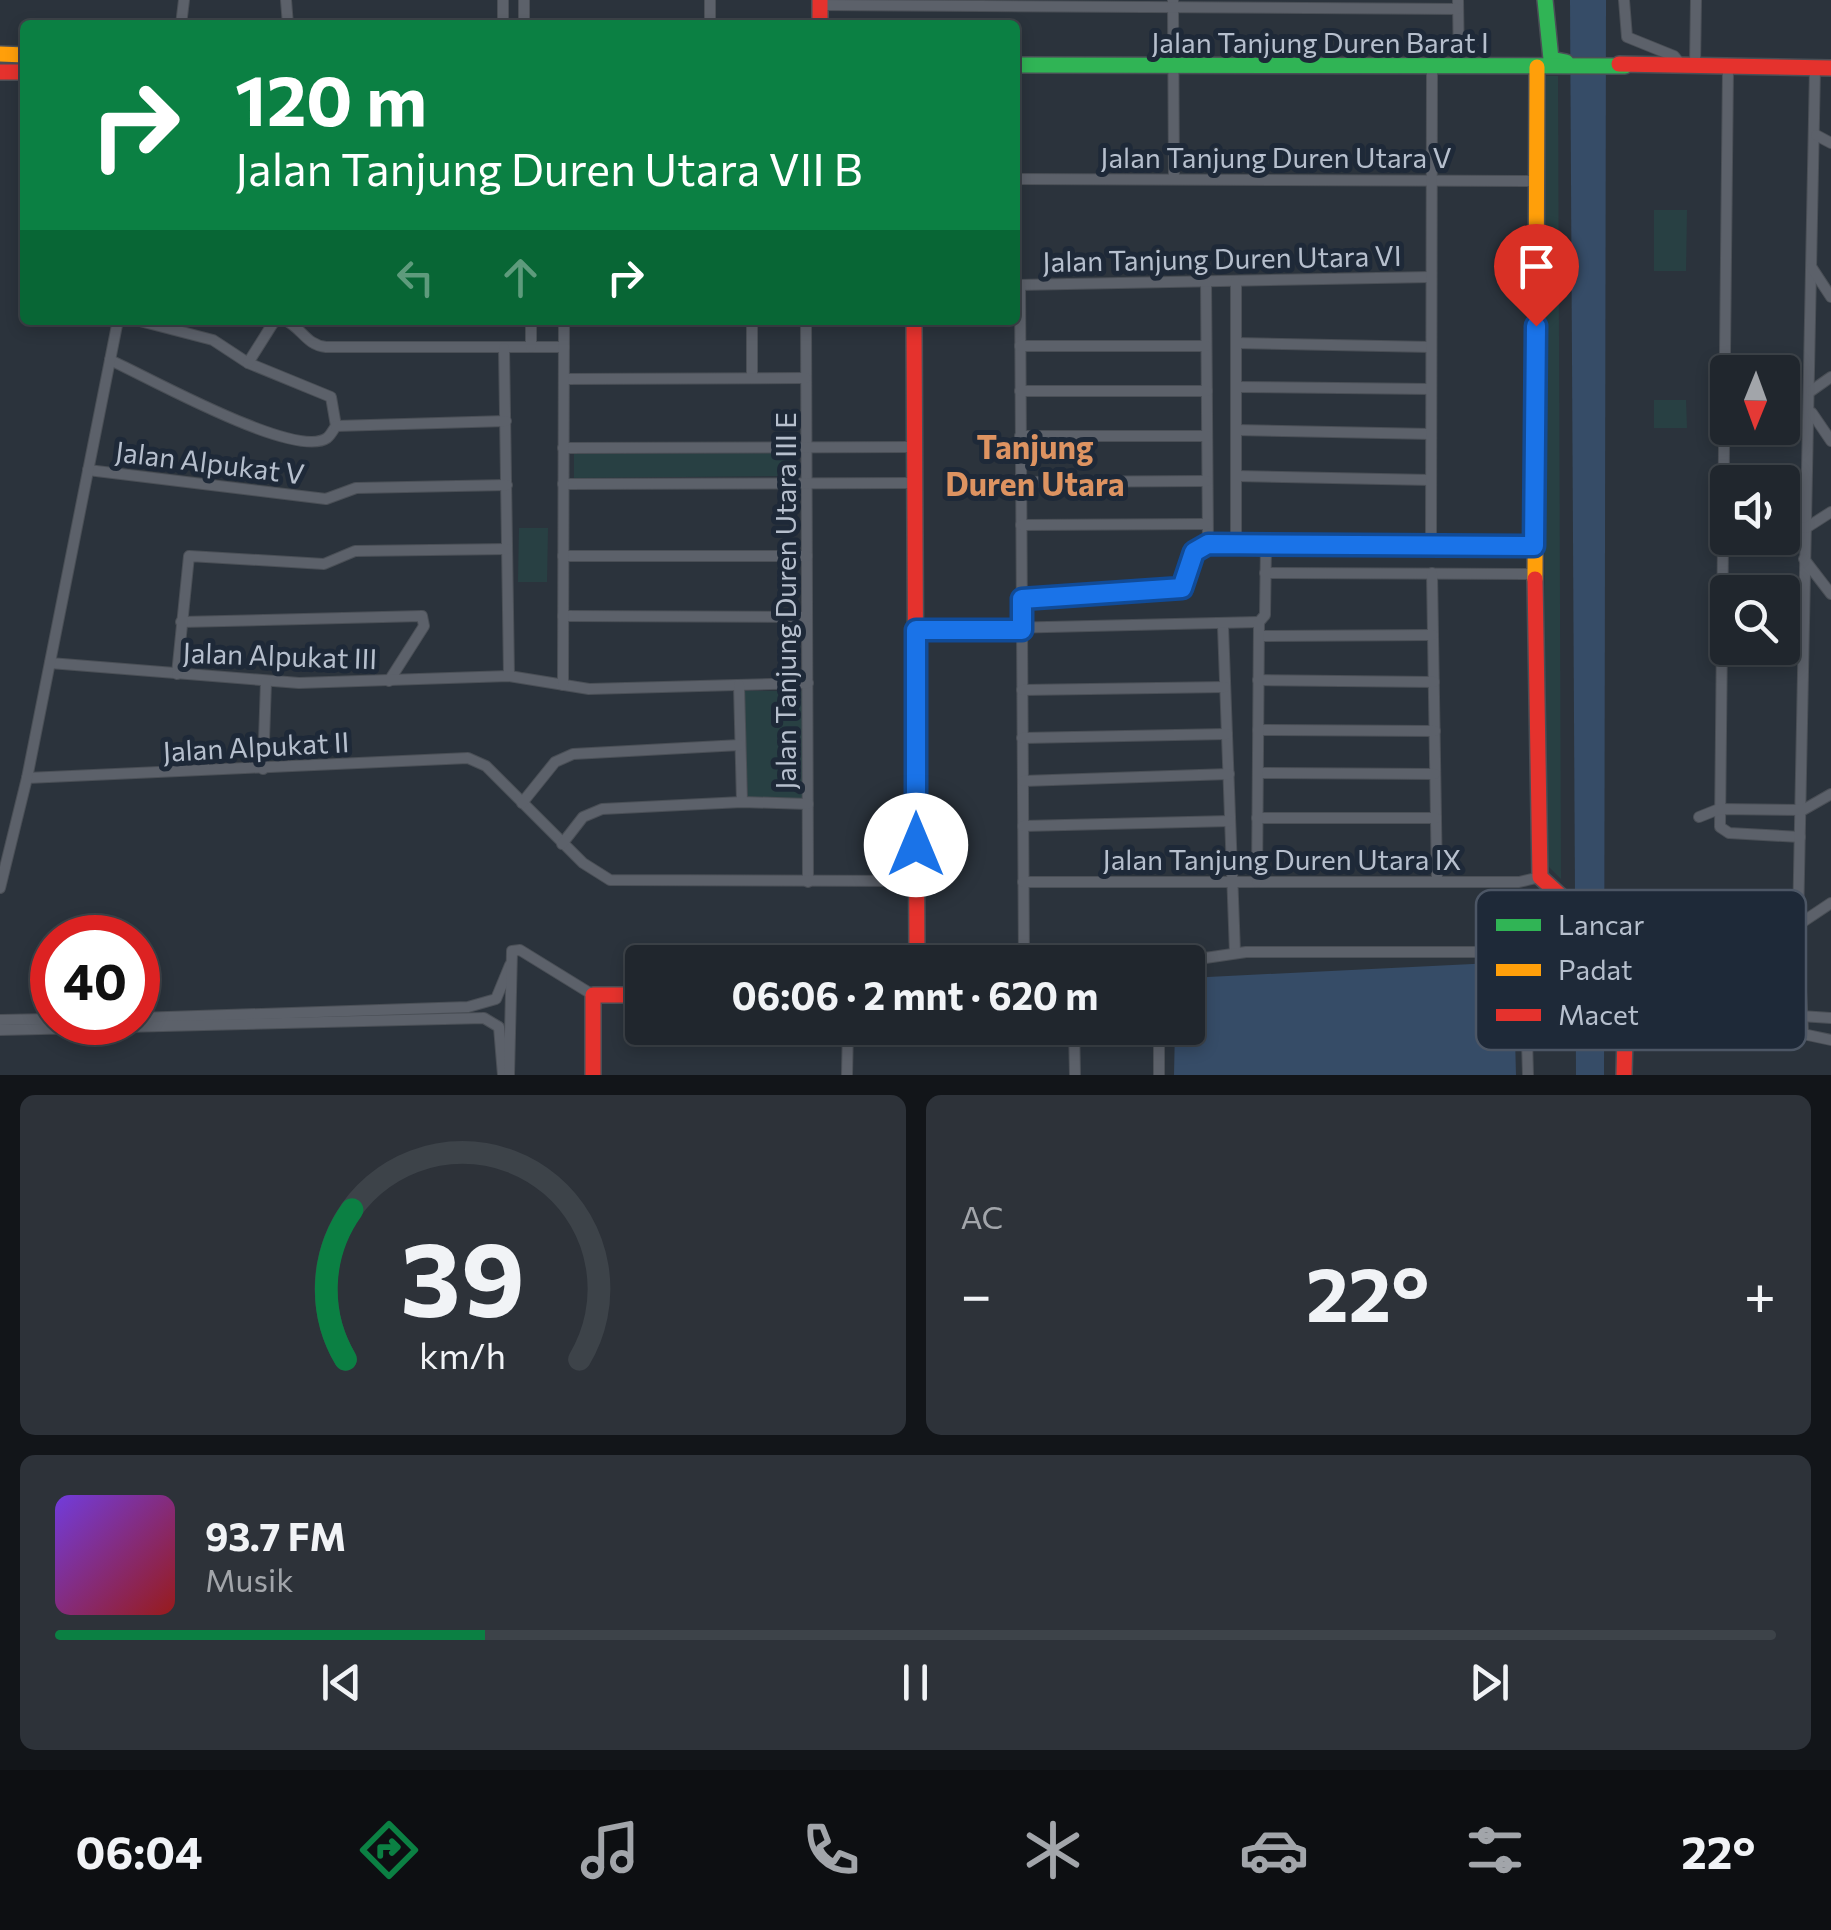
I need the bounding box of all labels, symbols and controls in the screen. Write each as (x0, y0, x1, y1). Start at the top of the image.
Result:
street label: Jalan Tanjung Duren Barat I (1151, 25, 1489, 59)
text: 120 m (235, 55, 427, 140)
icon: right (70, 60, 200, 190)
text: Jalan Tanjung Duren Utara VII B (235, 140, 863, 195)
street label: Jalan Tanjung Duren Utara V (1100, 140, 1452, 174)
pin (1494, 224, 1579, 327)
street label: Jalan Tanjung Duren Utara VI (1042, 238, 1402, 278)
icon: arrive (1509, 239, 1564, 294)
icon: left (388, 250, 443, 305)
icon: ahead (493, 250, 548, 305)
icon: right (598, 250, 653, 305)
north arrow (1710, 355, 1800, 445)
map controls (1710, 355, 1800, 665)
street label: Jalan Tanjung Duren Utara III E (768, 412, 802, 790)
district label: Tanjung Duren Utara (945, 426, 1125, 503)
street label: Jalan Alpukat V (113, 434, 307, 490)
button: sound (1710, 465, 1800, 555)
button: search (1710, 575, 1800, 665)
street label: Jalan Alpukat III (182, 635, 378, 675)
street label: Jalan Alpukat II (162, 724, 350, 768)
position arrow (864, 793, 968, 897)
street label: Jalan Tanjung Duren Utara IX (1103, 842, 1461, 876)
legend (1476, 890, 1806, 1050)
text: Lancar (1558, 907, 1644, 941)
speed limit sign: 40 (30, 915, 160, 1045)
text: Padat (1558, 952, 1633, 986)
text: 06:06 · 2 mnt · 620 m (732, 971, 1098, 1018)
text: Macet (1558, 997, 1639, 1031)
text: AC (961, 1196, 1004, 1236)
text: 39 (400, 1211, 525, 1338)
text: 22° (1306, 1246, 1429, 1337)
text: − (961, 1259, 992, 1326)
text: + (1744, 1259, 1776, 1326)
text: km/h (419, 1333, 506, 1376)
text: 93.7 FM (205, 1512, 346, 1559)
text: Musik (205, 1559, 294, 1599)
icon: previous (314, 1655, 369, 1710)
icon: pause (888, 1655, 943, 1710)
icon: next (1462, 1655, 1517, 1710)
icon: directions (354, 1815, 424, 1885)
icon: music (575, 1815, 645, 1885)
icon: phone (796, 1815, 866, 1885)
icon: climate (1018, 1815, 1088, 1885)
icon: car (1239, 1815, 1309, 1885)
icon: filters (1460, 1815, 1530, 1885)
text: 06:04 (76, 1823, 203, 1878)
text: 22° (1681, 1823, 1755, 1878)

